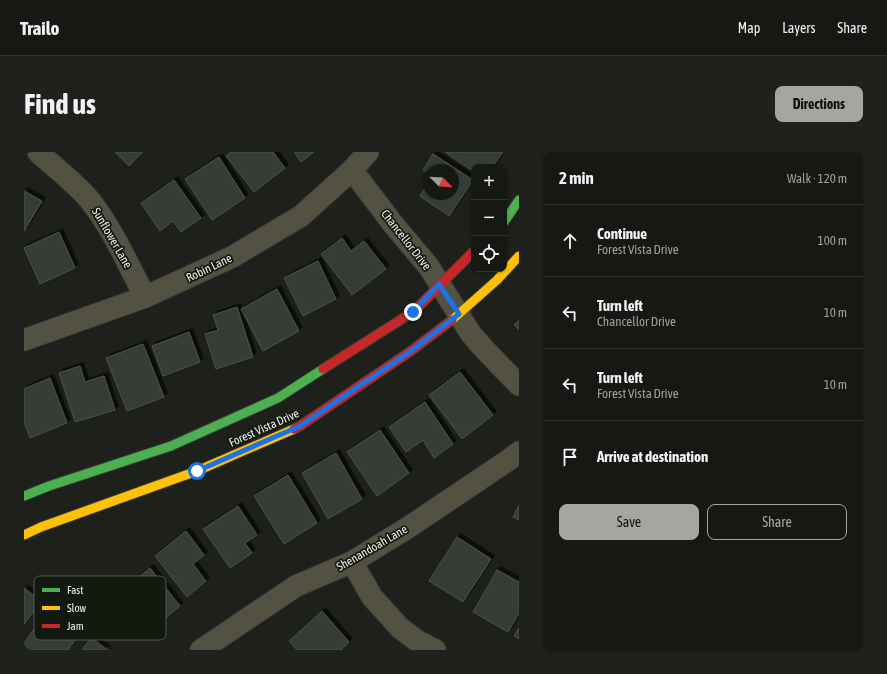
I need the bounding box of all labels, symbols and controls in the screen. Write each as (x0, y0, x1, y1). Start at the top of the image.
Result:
text: Trailo (20, 17, 59, 39)
text: Map (738, 20, 760, 36)
text: Layers (782, 20, 815, 36)
text: Share (837, 20, 867, 36)
button: Directions (775, 86, 863, 122)
text: Find us (24, 88, 96, 120)
north arrow (423, 164, 459, 200)
map controls (471, 164, 507, 272)
button: + (471, 164, 507, 200)
text: 2 min (559, 168, 594, 188)
text: Walk · 120 m (787, 171, 847, 186)
button: − (471, 200, 507, 236)
street label: Sunflower Lane (89, 205, 135, 271)
street label: Chancellor Drive (378, 207, 434, 273)
text: Continue (597, 225, 647, 242)
icon: ahead (559, 230, 581, 252)
text: 100 m (818, 233, 847, 248)
button: locate (471, 236, 507, 272)
text: Forest Vista Drive (597, 242, 679, 257)
street label: Robin Lane (184, 251, 234, 285)
text: Turn left (597, 297, 643, 314)
icon: left (559, 302, 581, 324)
route end (404, 303, 422, 321)
text: 10 m (824, 305, 847, 320)
text: Chancellor Drive (597, 314, 676, 329)
text: Turn left (597, 369, 643, 386)
icon: left (559, 374, 581, 396)
text: 10 m (824, 377, 847, 392)
text: Forest Vista Drive (597, 386, 679, 401)
street label: Forest Vista Drive (227, 406, 301, 450)
icon: arrive (559, 446, 581, 468)
text: Arrive at destination (597, 448, 708, 465)
route start (188, 462, 206, 480)
button: Save (559, 504, 699, 540)
button: Share (707, 504, 847, 540)
street label: Shenandoah Lane (334, 522, 410, 574)
legend (34, 576, 166, 640)
text: Fast (67, 584, 83, 596)
text: Slow (67, 602, 86, 614)
text: Jam (67, 620, 84, 632)

